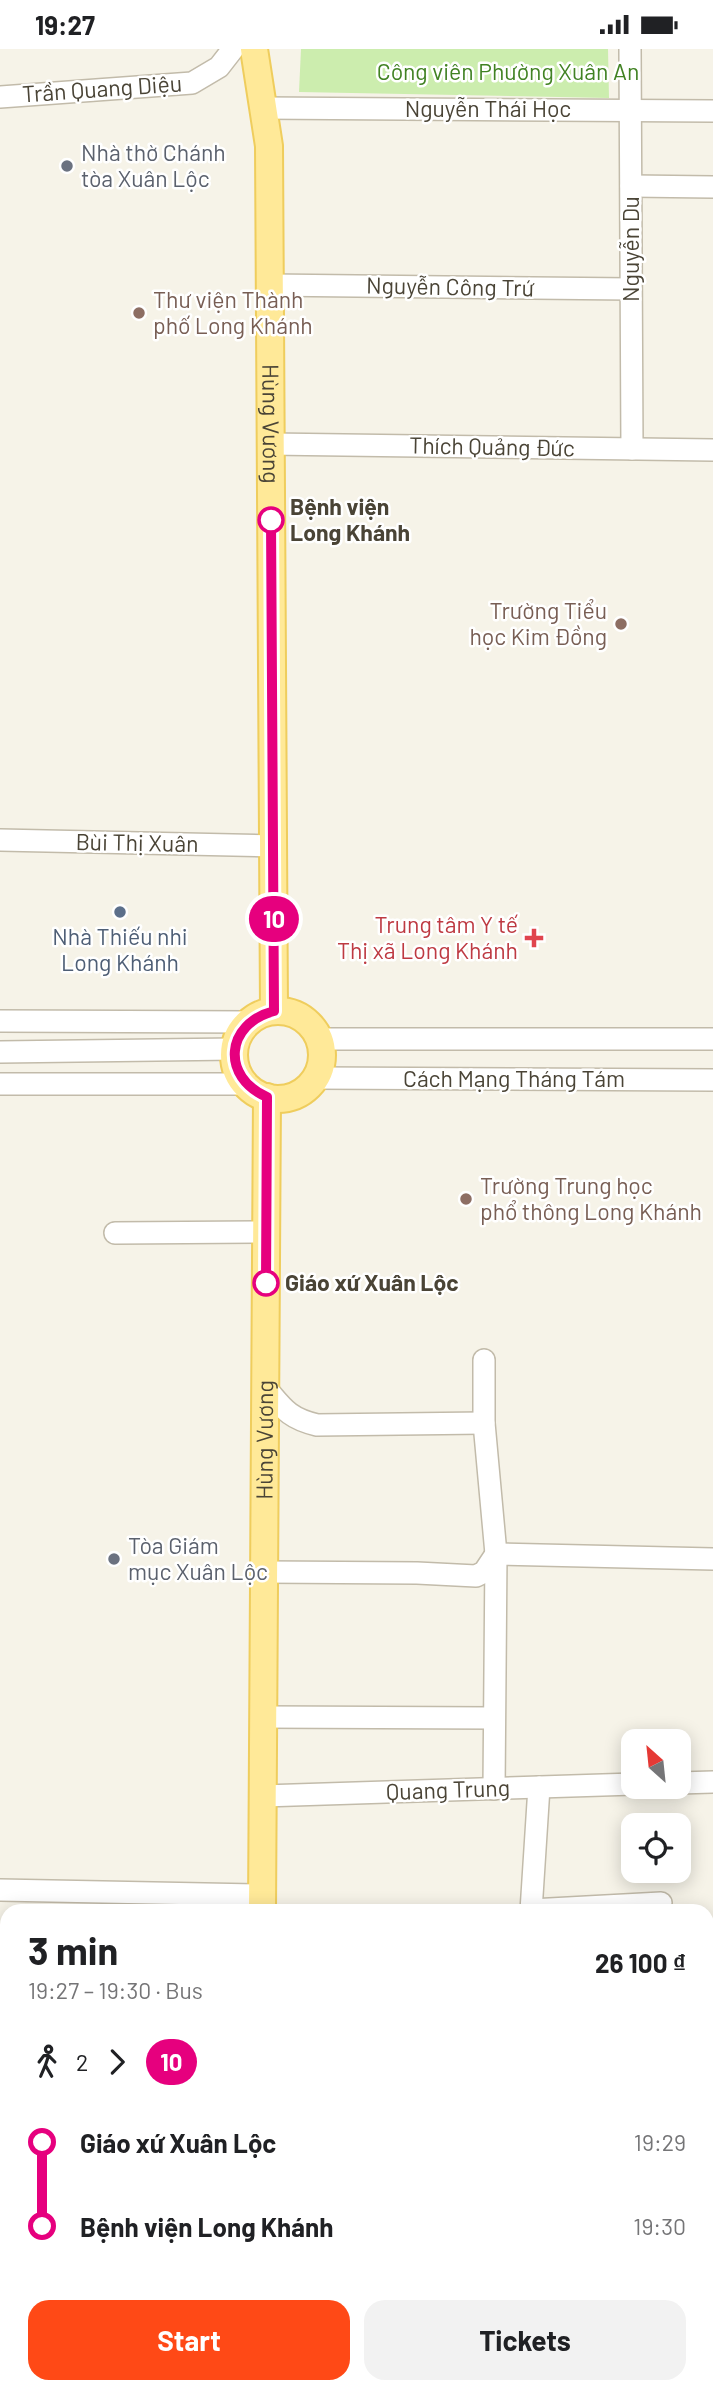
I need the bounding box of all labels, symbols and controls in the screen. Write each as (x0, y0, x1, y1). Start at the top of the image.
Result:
text: 19:27 (35, 9, 95, 40)
park label: Công viên Phường Xuân An (377, 57, 639, 85)
street label: Trần Quang Diệu (21, 68, 183, 108)
street label: Nguyễn Thái Học (405, 94, 571, 122)
place label: Nhà thờ Chánh tòa Xuân Lộc (81, 138, 226, 192)
marker: Nhà thờ Chánh tòa Xuân Lộc (59, 158, 75, 174)
street label: Nguyễn Du (616, 196, 644, 302)
street label: Nguyễn Công Trứ (366, 271, 535, 301)
place label: Thư viện Thành phố Long Khánh (153, 285, 313, 339)
marker: Thư viện Thành phố Long Khánh (131, 305, 147, 321)
street label: Hùng Vương (257, 364, 286, 484)
street label: Thích Quảng Đức (409, 431, 575, 461)
place label: Bệnh viện Long Khánh (290, 492, 410, 546)
marker: Bệnh viện Long Khánh (258, 507, 284, 533)
place label: Trường Tiểu học Kim Đồng (470, 596, 607, 650)
marker: Trường Tiểu học Kim Đồng (613, 616, 629, 632)
street label: Bùi Thị Xuân (75, 827, 199, 857)
line badge: 10 (243, 896, 306, 942)
marker: Nhà Thiếu nhi Long Khánh (112, 904, 128, 920)
text: 10 (263, 904, 285, 933)
place label: Trung tâm Y tế Thị xã Long Khánh (337, 910, 518, 964)
place label: Nhà Thiếu nhi Long Khánh (52, 922, 188, 976)
marker: Trung tâm Y tế Thị xã Long Khánh (524, 928, 544, 948)
street label: Cách Mạng Tháng Tám (403, 1064, 625, 1092)
place label: Trường Trung học phổ thông Long Khánh (480, 1171, 702, 1225)
marker: Trường Trung học phổ thông Long Khánh (458, 1191, 474, 1207)
place label: Giáo xứ Xuân Lộc (285, 1268, 459, 1296)
marker: Giáo xứ Xuân Lộc (253, 1270, 279, 1296)
street label: Hùng Vương (250, 1380, 278, 1500)
place label: Tòa Giám mục Xuân Lộc (128, 1531, 268, 1585)
marker: Tòa Giám mục Xuân Lộc (106, 1551, 122, 1567)
north arrow (621, 1729, 691, 1799)
map controls (621, 1729, 691, 1883)
street label: Quang Trung (386, 1773, 510, 1805)
button: locate (621, 1813, 691, 1883)
text: 3 min (28, 1927, 118, 1973)
text: 26 100 ₫ (595, 1947, 686, 1978)
text: 19:27 – 19:30 · Bus (28, 1976, 203, 2004)
icon: walk (28, 2043, 66, 2081)
icon: forward (98, 2043, 136, 2081)
text: 10 (160, 2047, 183, 2076)
text: 2 (76, 2048, 88, 2076)
text: Giáo xứ Xuân Lộc (80, 2127, 276, 2158)
text: 19:29 (634, 2128, 686, 2156)
text: Bệnh viện Long Khánh (80, 2211, 333, 2242)
text: 19:30 (633, 2212, 686, 2240)
button: Start (28, 2300, 350, 2380)
button: Tickets (364, 2300, 686, 2380)

